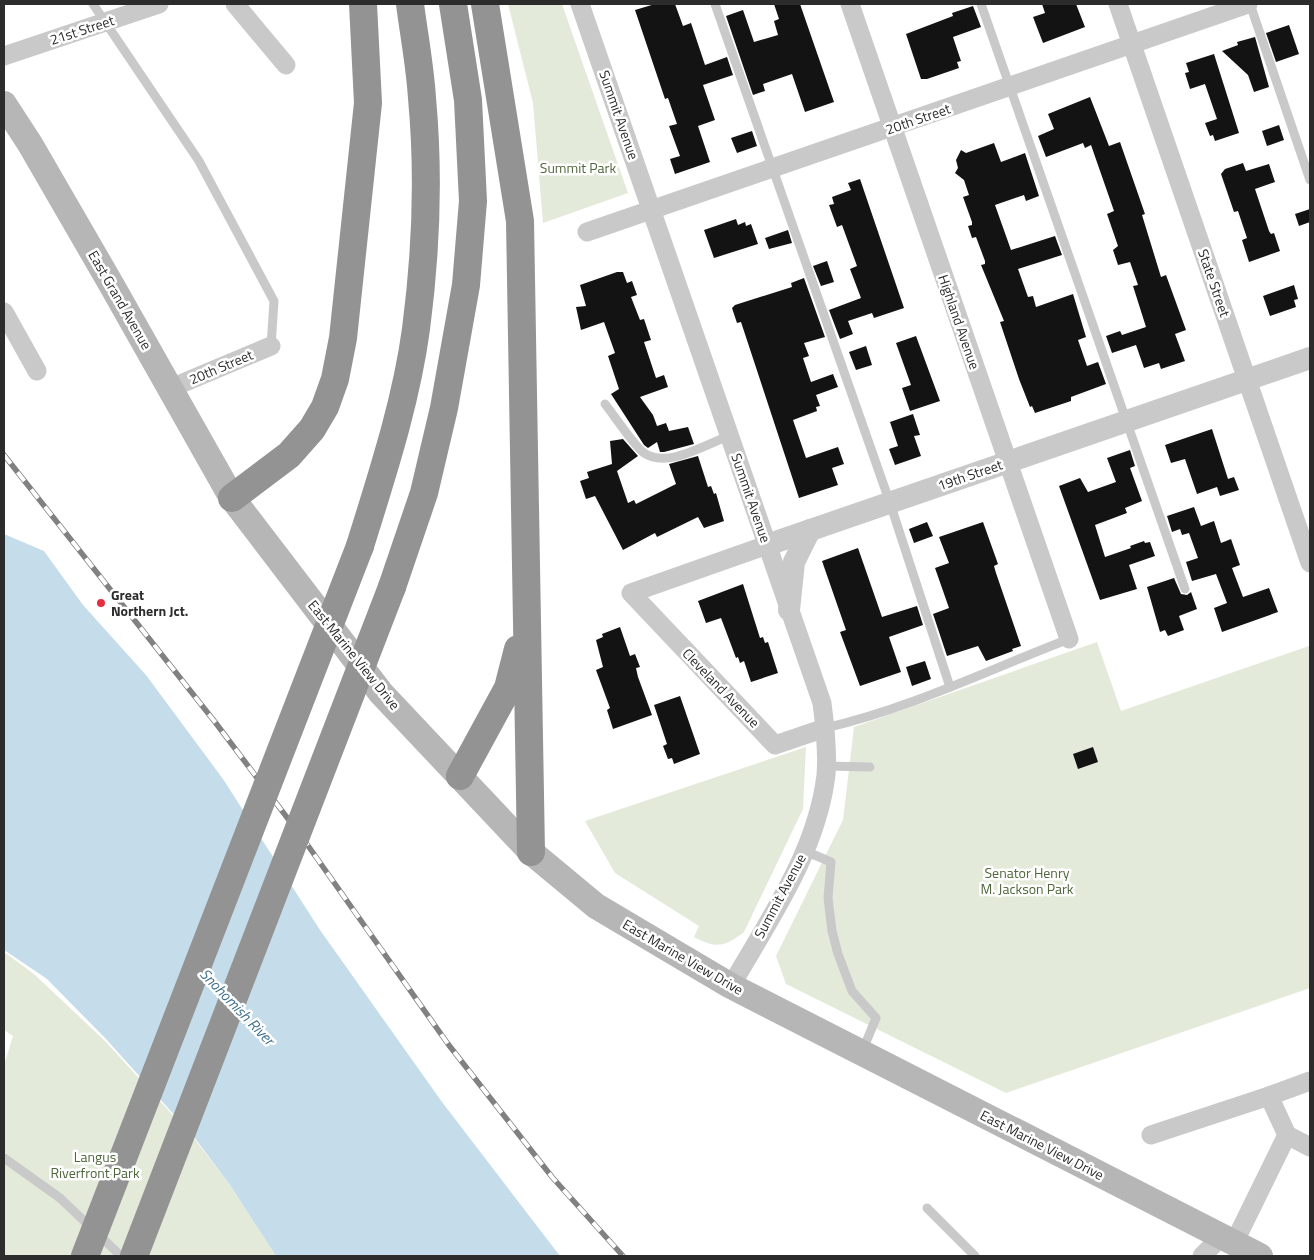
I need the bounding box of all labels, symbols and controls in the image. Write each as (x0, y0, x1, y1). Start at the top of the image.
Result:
street label: 21st Street (47, 9, 117, 50)
street label: Summit Avenue (594, 67, 645, 162)
street label: 20th Street (883, 98, 953, 139)
park label: Summit Park (540, 157, 616, 178)
street label: East Grand Avenue (83, 246, 157, 353)
street label: State Street (1193, 246, 1236, 320)
street label: Highland Avenue (933, 271, 986, 372)
street label: 20th Street (186, 344, 256, 389)
street label: Summit Avenue (726, 450, 777, 545)
street label: 19th Street (935, 454, 1005, 495)
place label: Great Northern Jct. (111, 584, 188, 621)
street label: East Marine View Drive (303, 595, 405, 714)
marker: Great Northern Jct. (95, 597, 107, 609)
street label: Cleveland Avenue (678, 643, 765, 732)
street label: Summit Avenue (748, 850, 811, 942)
park label: Senator Henry M. Jackson Park (980, 862, 1074, 899)
street label: East Marine View Drive (619, 913, 747, 1000)
water label: Snohomish River (195, 963, 282, 1052)
street label: East Marine View Drive (977, 1104, 1108, 1185)
park label: Langus Riverfront Park (50, 1146, 140, 1183)

